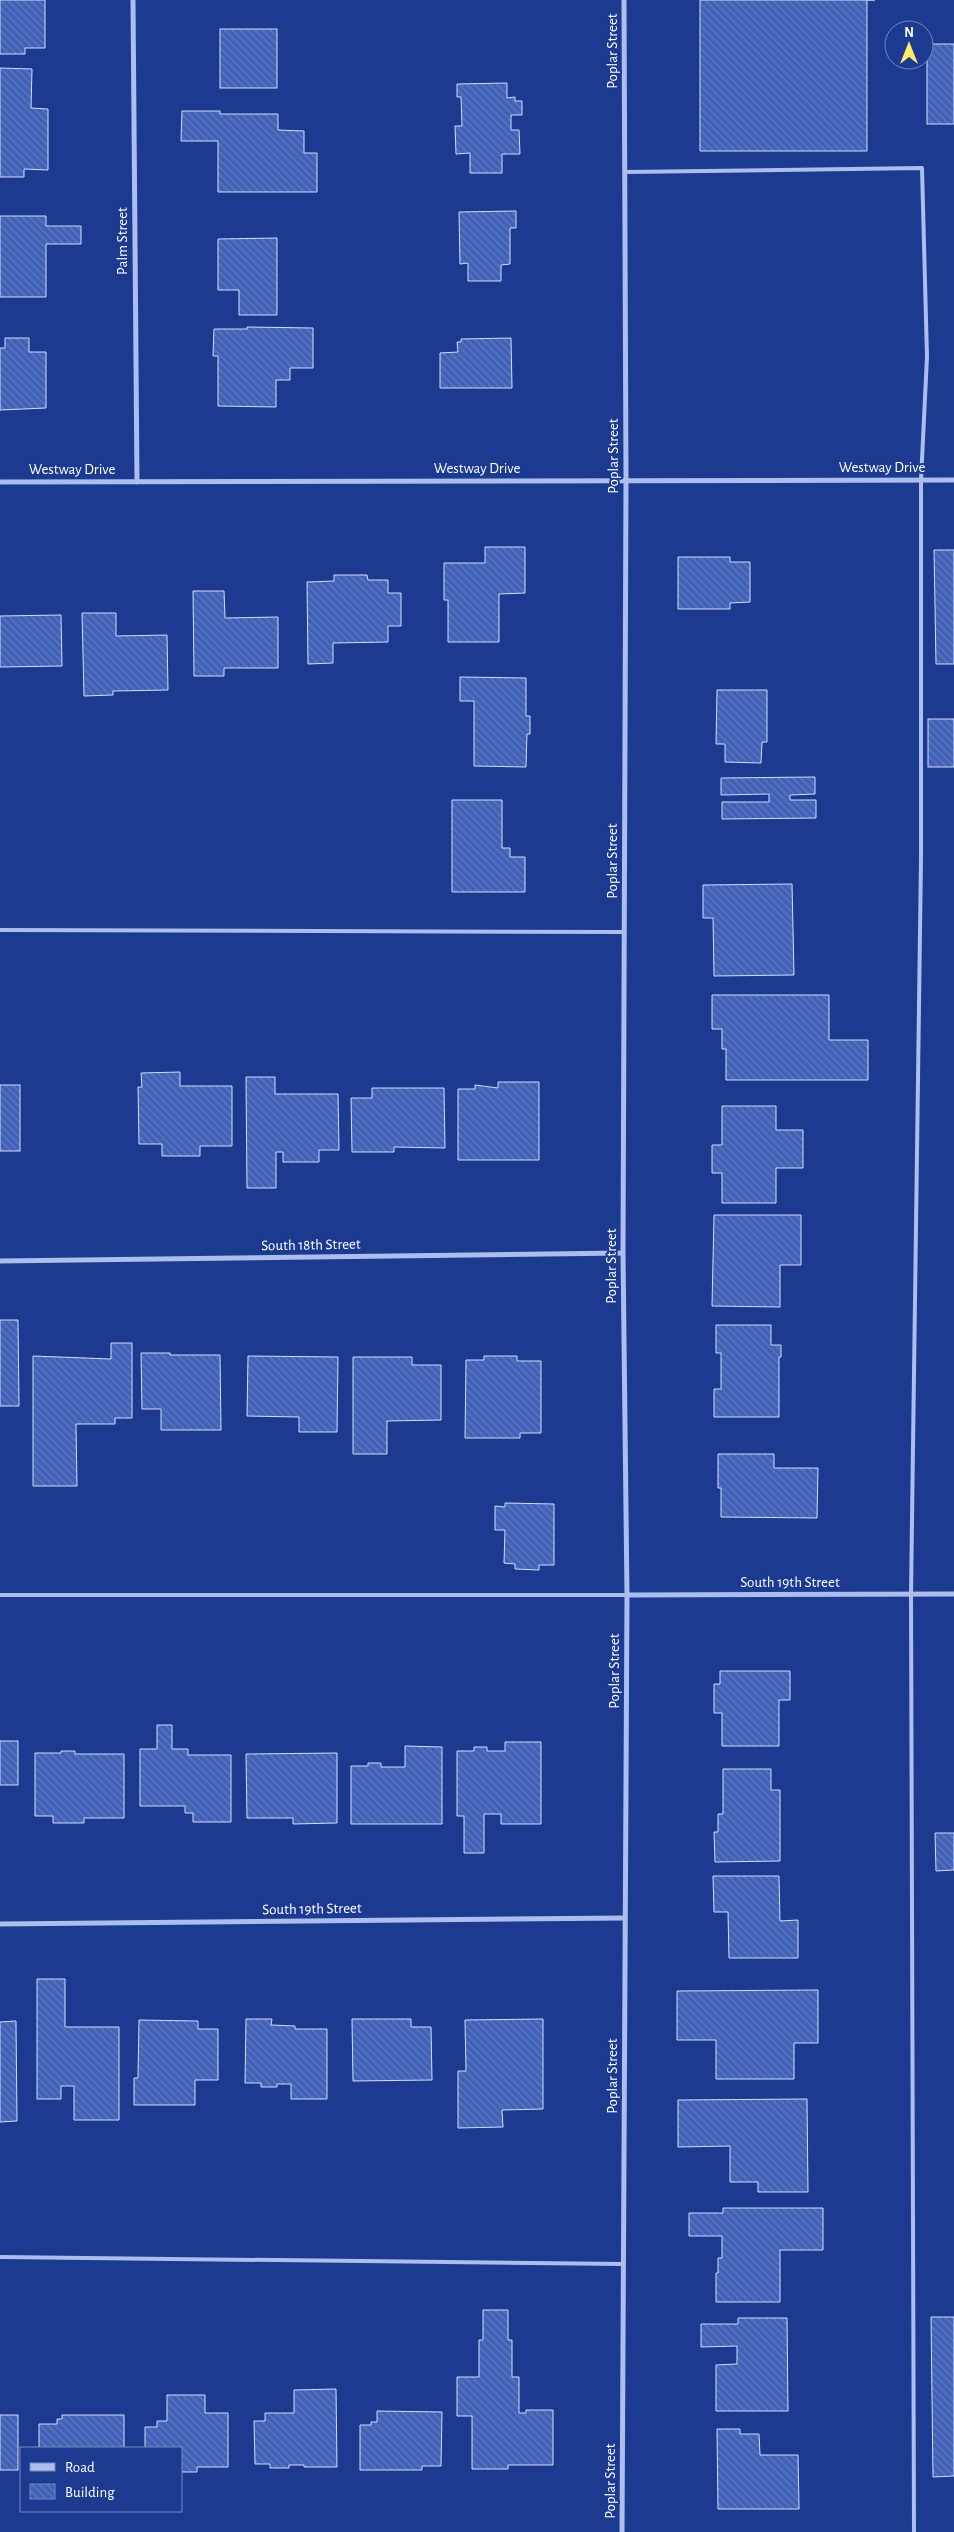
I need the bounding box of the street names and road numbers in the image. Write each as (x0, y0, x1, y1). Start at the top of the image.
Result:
street label: Poplar Street (605, 13, 620, 89)
street label: Palm Street (115, 207, 130, 275)
street label: Poplar Street (606, 418, 621, 494)
street label: Westway Drive (839, 460, 925, 475)
street label: Westway Drive (434, 461, 520, 476)
street label: Westway Drive (29, 462, 115, 477)
street label: Poplar Street (605, 823, 620, 899)
street label: Poplar Street (604, 1228, 619, 1304)
street label: South 18th Street (261, 1237, 361, 1253)
street label: South 19th Street (740, 1575, 840, 1590)
street label: Poplar Street (607, 1633, 622, 1709)
street label: South 19th Street (262, 1901, 362, 1917)
street label: Poplar Street (605, 2038, 620, 2114)
street label: Poplar Street (603, 2443, 618, 2519)

